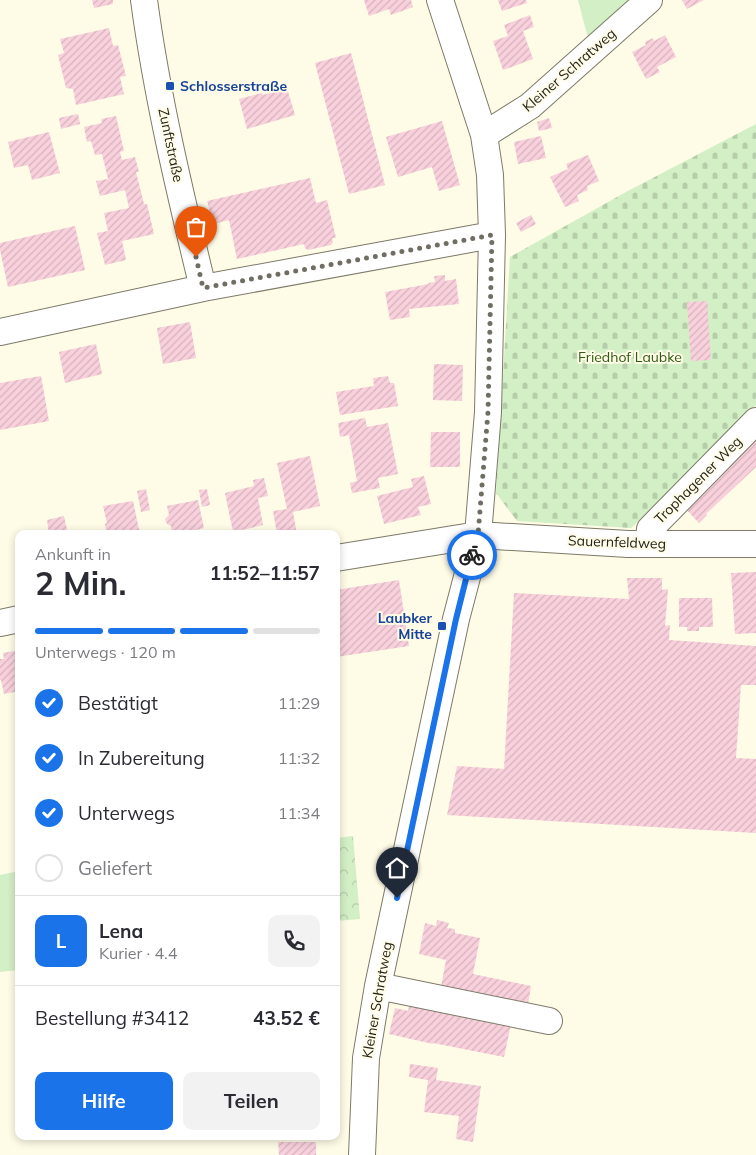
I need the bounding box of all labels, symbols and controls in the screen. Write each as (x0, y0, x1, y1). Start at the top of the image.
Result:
street label: Kleiner Schratweg (519, 24, 619, 116)
place label: Schlosserstraße (180, 77, 287, 95)
marker: Schlosserstraße (164, 80, 176, 92)
street label: Zunftstraße (154, 106, 188, 184)
pin (175, 206, 217, 257)
icon: bag (182, 213, 210, 241)
park label: Friedhof Laubke (578, 348, 682, 366)
street label: Trophagener Weg (650, 432, 746, 528)
courier (447, 530, 497, 580)
street label: Sauernfeldweg (568, 531, 666, 553)
icon: bike (458, 541, 486, 569)
text: Ankunft in (35, 544, 111, 564)
text: 11:52–11:57 (210, 561, 320, 585)
text: 2 Min. (35, 563, 126, 603)
place label: Laubker Mitte (378, 609, 432, 643)
marker: Laubker Mitte (436, 620, 448, 632)
text: Unterwegs · 120 m (35, 642, 176, 662)
icon: check (35, 689, 63, 717)
text: Bestätigt (78, 691, 158, 715)
text: 11:29 (278, 693, 320, 713)
icon: check (35, 744, 63, 772)
text: In Zubereitung (78, 746, 205, 770)
text: 11:32 (278, 748, 320, 768)
icon: check (35, 799, 63, 827)
text: Unterwegs (78, 801, 175, 825)
text: 11:34 (278, 803, 320, 823)
pin (376, 847, 418, 898)
icon: home (383, 854, 411, 882)
text: Geliefert (78, 856, 152, 880)
button: phone (268, 915, 320, 967)
text: Lena (99, 919, 143, 943)
text: L (56, 929, 66, 953)
street label: Kleiner Schratweg (358, 940, 396, 1060)
text: Kurier · 4.4 (99, 943, 177, 963)
text: Bestellung #3412 (35, 1006, 189, 1030)
text: 43.52 € (253, 1006, 320, 1030)
button: Hilfe (35, 1072, 173, 1130)
button: Teilen (183, 1072, 320, 1130)

